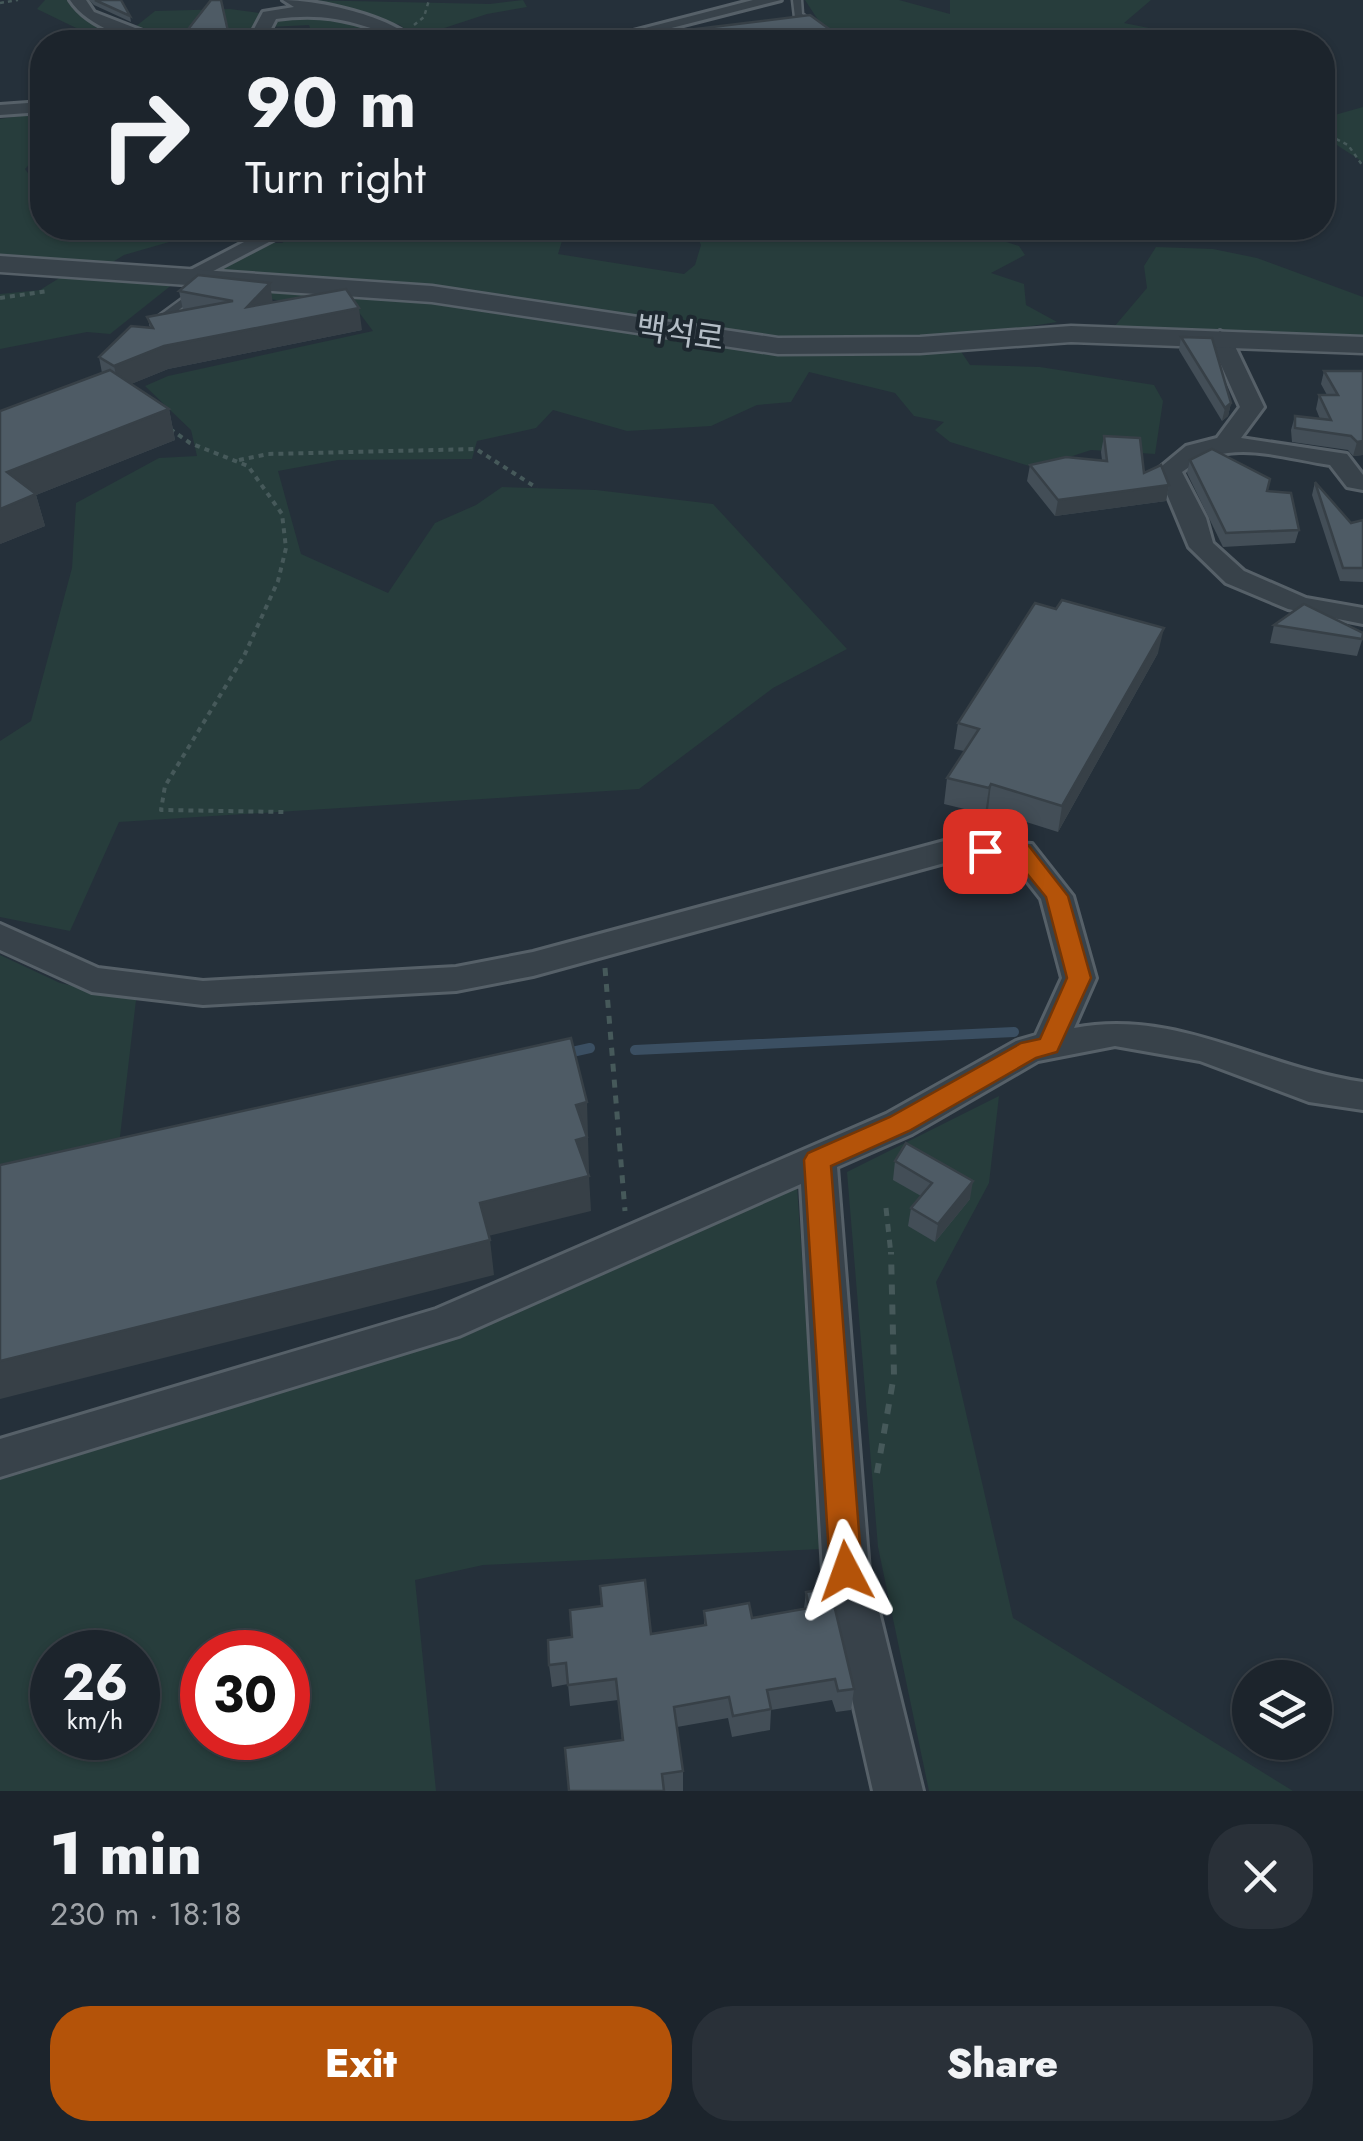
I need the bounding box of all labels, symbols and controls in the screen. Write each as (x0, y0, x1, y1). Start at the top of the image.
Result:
text: 90 m (245, 52, 417, 153)
icon: right (80, 70, 210, 200)
text: Turn right (245, 145, 426, 210)
street label: 백석로 (633, 304, 727, 362)
pin (943, 809, 1028, 894)
icon: arrive (958, 824, 1013, 879)
position arrow (794, 1519, 898, 1623)
speed limit sign: 30 (180, 1630, 310, 1760)
text: 26 (62, 1646, 128, 1719)
map controls (1232, 1660, 1332, 1760)
button: layers (1232, 1660, 1332, 1760)
text: km/h (67, 1702, 123, 1738)
text: 1 min (50, 1810, 202, 1897)
button: close (1208, 1824, 1313, 1929)
text: 230 m · 18:18 (50, 1891, 242, 1937)
button: Exit (50, 2006, 672, 2121)
button: Share (692, 2006, 1313, 2121)

